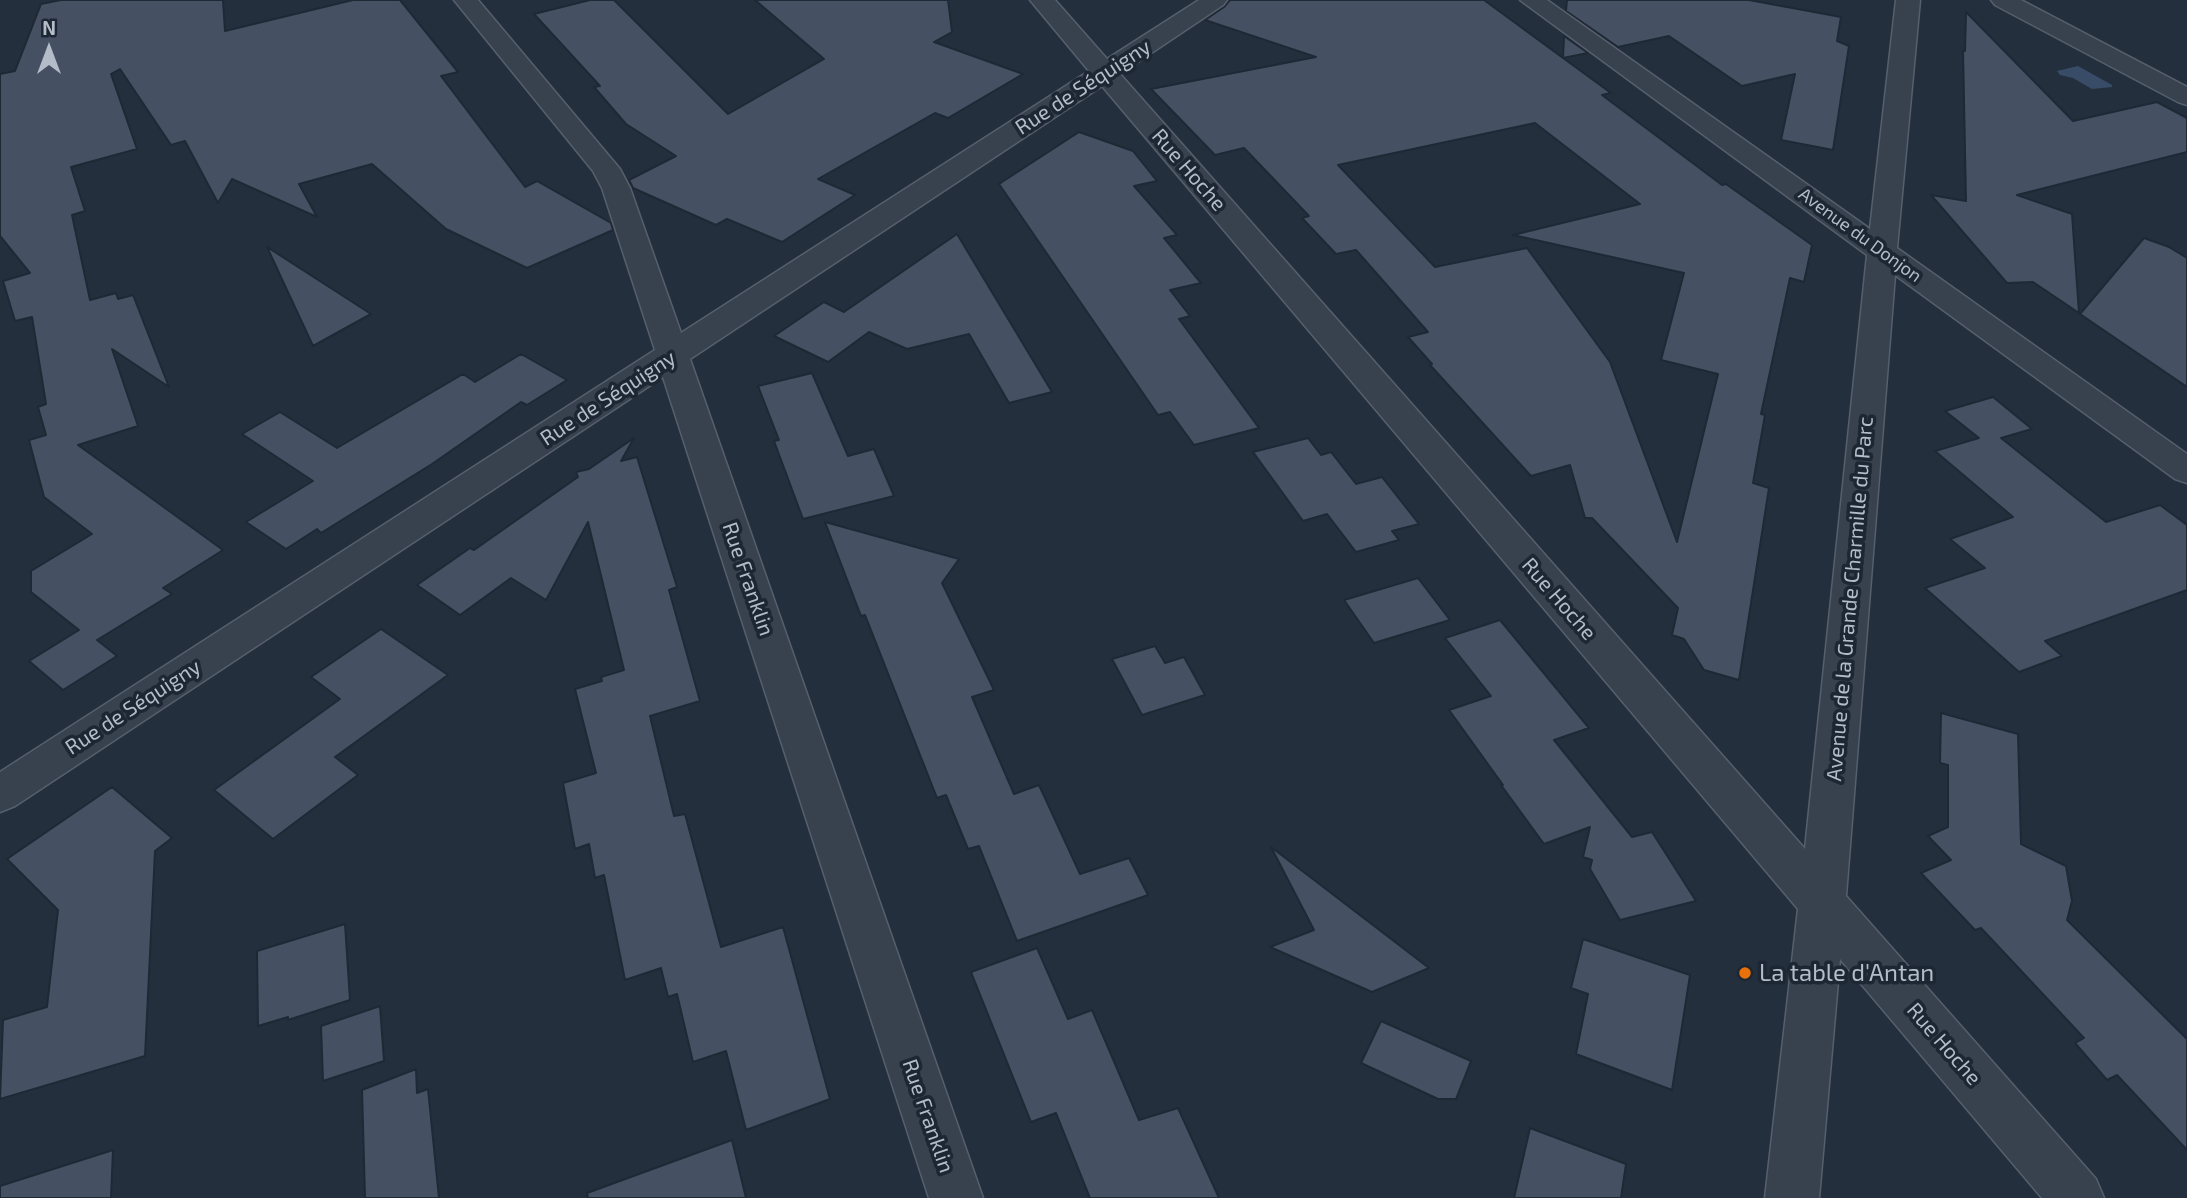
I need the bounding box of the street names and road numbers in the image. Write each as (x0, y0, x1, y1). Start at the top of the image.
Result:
street label: Rue de Séquigny (1011, 34, 1155, 140)
street label: Rue Hoche (1146, 124, 1232, 216)
street label: Avenue du Donjon (1794, 183, 1926, 287)
street label: Rue de Séquigny (536, 345, 680, 451)
street label: Avenue de la Grande Charmille du Parc (1822, 416, 1878, 782)
street label: Rue Franklin (717, 519, 779, 639)
street label: Rue Hoche (1516, 553, 1602, 645)
street label: Rue de Séquigny (61, 654, 205, 760)
street label: Rue Hoche (1901, 998, 1987, 1090)
street label: Rue Franklin (897, 1056, 959, 1176)

